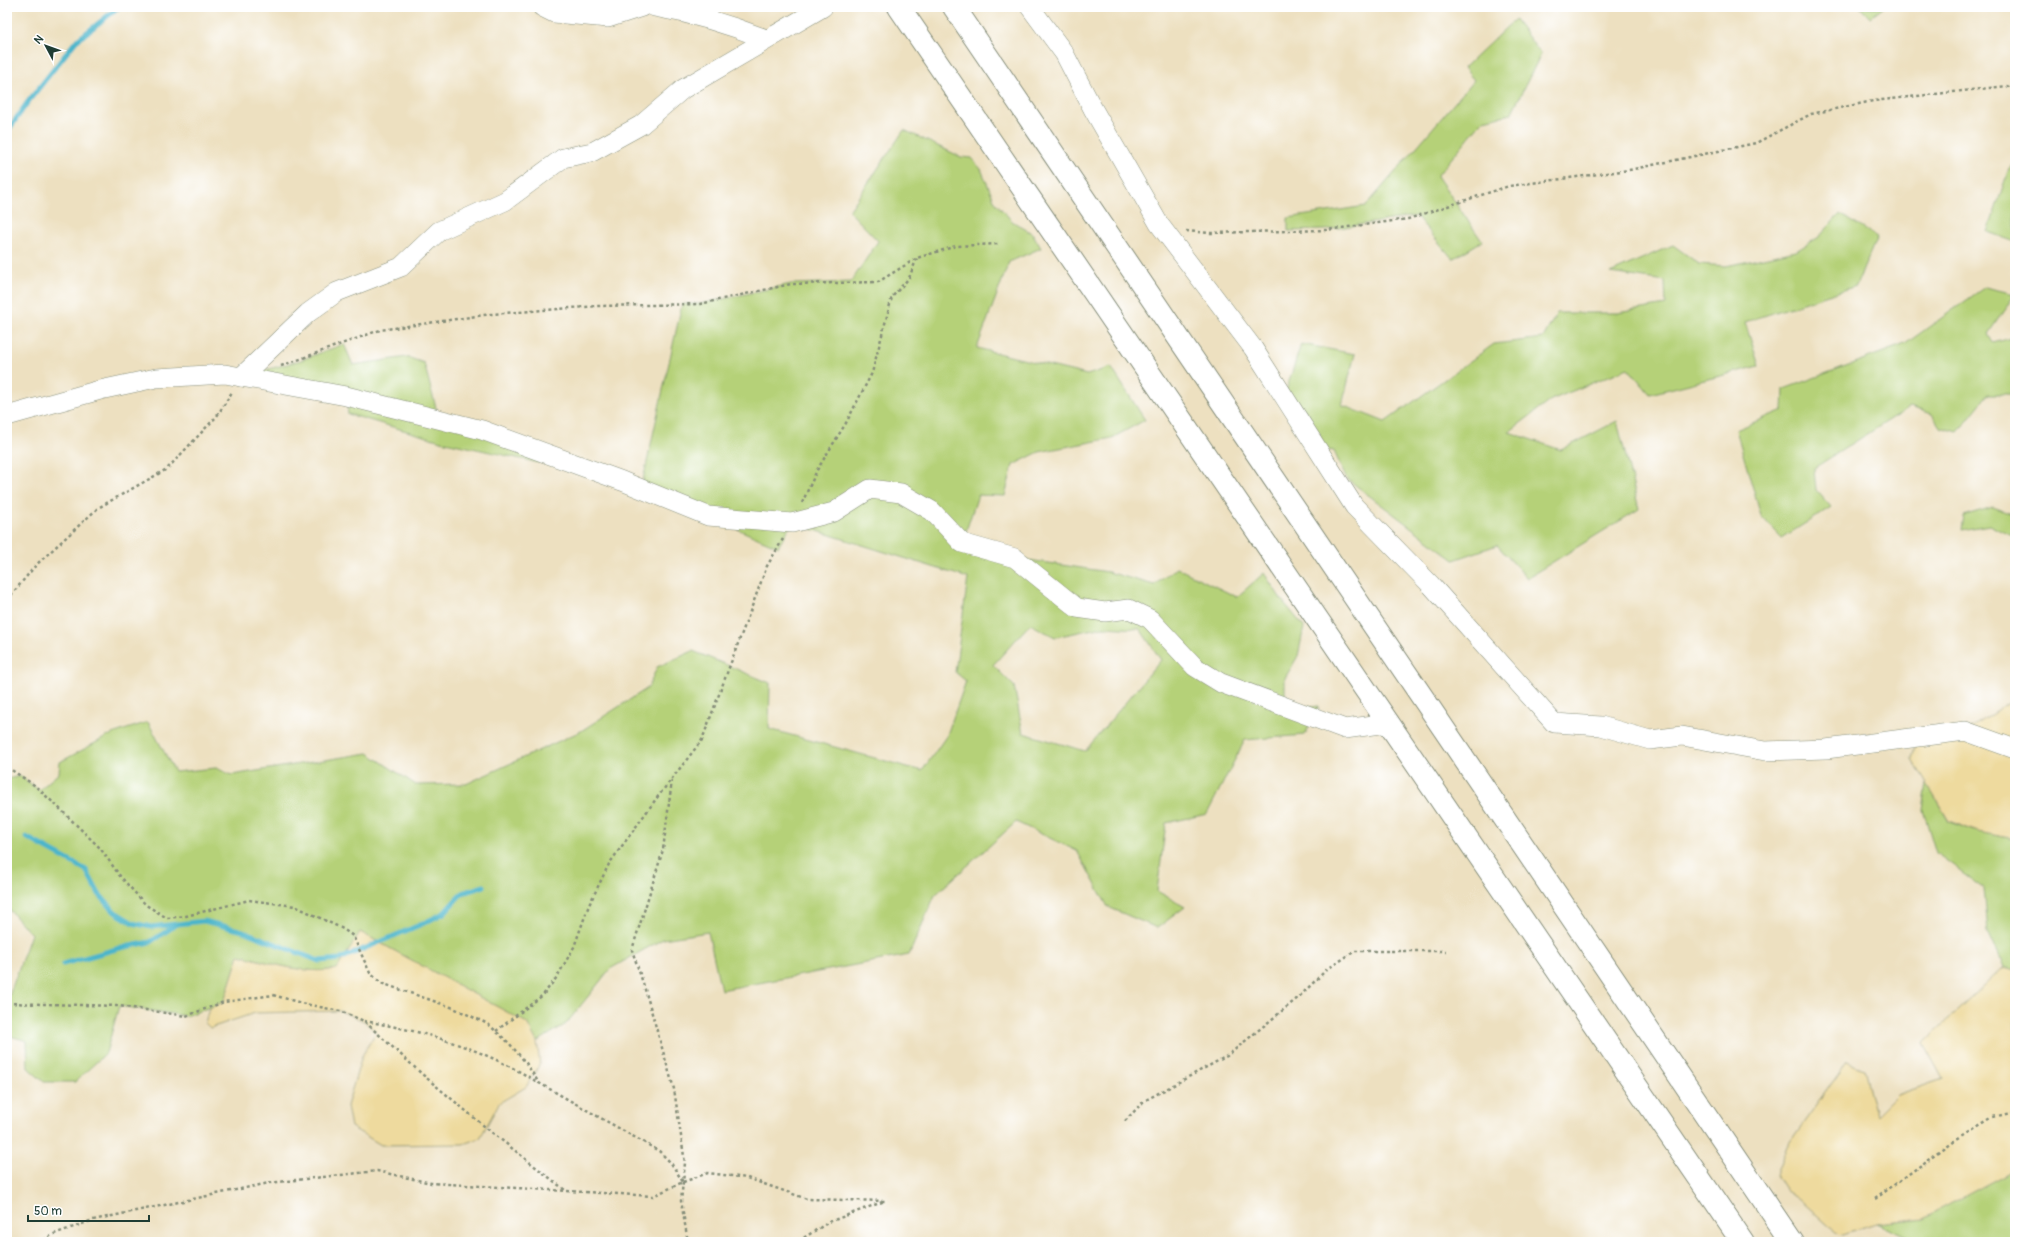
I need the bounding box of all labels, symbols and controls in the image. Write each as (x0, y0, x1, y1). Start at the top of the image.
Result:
north arrow (26, 26, 66, 66)
text: N (31, 32, 47, 47)
scale bar (28, 1197, 149, 1223)
text: 50 m (34, 1204, 62, 1219)

